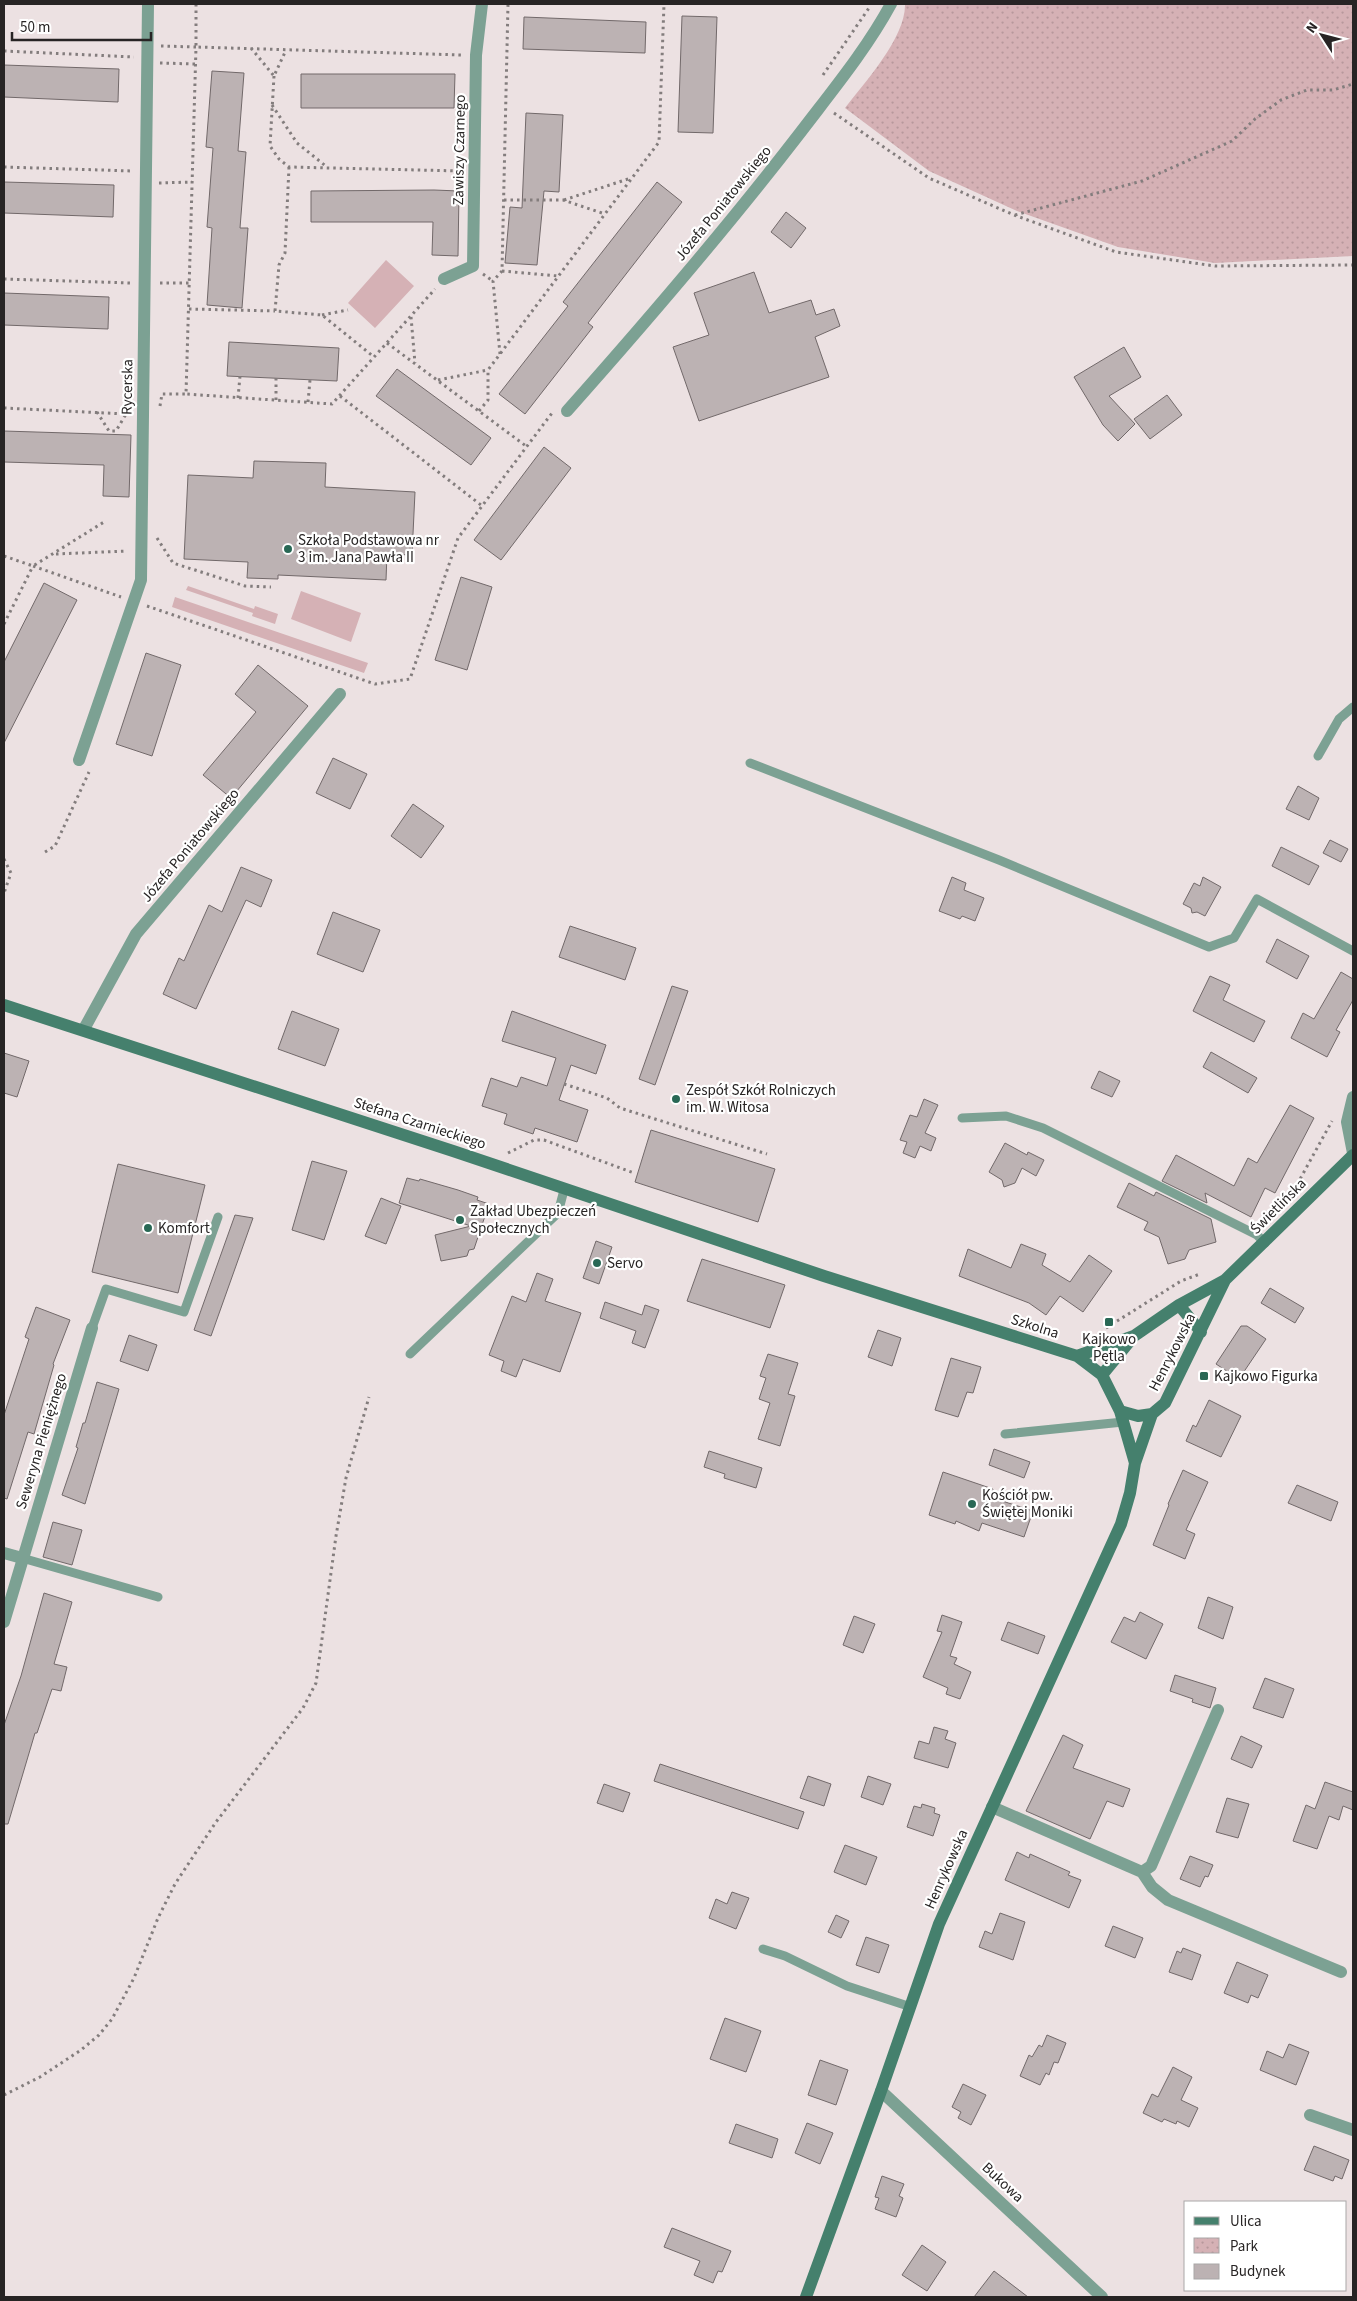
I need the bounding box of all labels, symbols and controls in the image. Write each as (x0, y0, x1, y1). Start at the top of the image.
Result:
scale bar (12, 10, 151, 42)
north arrow (1297, 10, 1347, 60)
text: 50 m (20, 17, 50, 38)
text: N (1301, 18, 1323, 38)
street label: Zawiszy Czarnego (448, 94, 471, 206)
street label: Józefa Poniatowskiego (670, 141, 777, 265)
street label: Rycerska (117, 359, 138, 415)
place label: Szkoła Podstawowa nr 3 im. Jana Pawła II (298, 530, 440, 568)
marker: Szkoła Podstawowa nr 3 im. Jana Pawła II (282, 543, 294, 555)
street label: Józefa Poniatowskiego (136, 784, 244, 907)
place label: Zespół Szkół Rolniczych im. W. Witosa (686, 1080, 836, 1118)
street label: Stefana Czarnieckiego (351, 1092, 489, 1155)
marker: Zespół Szkół Rolniczych im. W. Witosa (670, 1093, 682, 1105)
street label: Świetlińska (1246, 1174, 1311, 1239)
place label: Zakład Ubezpieczeń Społecznych (470, 1201, 596, 1239)
marker: Zakład Ubezpieczeń Społecznych (454, 1214, 466, 1226)
place label: Komfort (158, 1218, 210, 1239)
marker: Komfort (142, 1222, 154, 1234)
place label: Servo (607, 1253, 643, 1274)
marker: Servo (591, 1257, 603, 1269)
street label: Szkolna (1008, 1309, 1062, 1344)
street label: Henrykowska (1144, 1310, 1201, 1395)
marker: Kajkowo Pętla (1103, 1316, 1115, 1328)
place label: Kajkowo Pętla (1082, 1329, 1136, 1367)
place label: Kajkowo Figurka (1214, 1366, 1318, 1387)
street label: Seweryna Pieniężnego (11, 1370, 72, 1512)
marker: Kajkowo Figurka (1198, 1370, 1210, 1382)
place label: Kościół pw. Świętej Moniki (982, 1485, 1073, 1523)
marker: Kościół pw. Świętej Moniki (966, 1498, 978, 1510)
street label: Henrykowska (920, 1826, 973, 1912)
street label: Bukowa (977, 2157, 1028, 2207)
legend (1184, 2201, 1347, 2291)
text: Ulica (1230, 2211, 1261, 2232)
text: Park (1230, 2236, 1259, 2257)
text: Budynek (1230, 2261, 1286, 2282)

